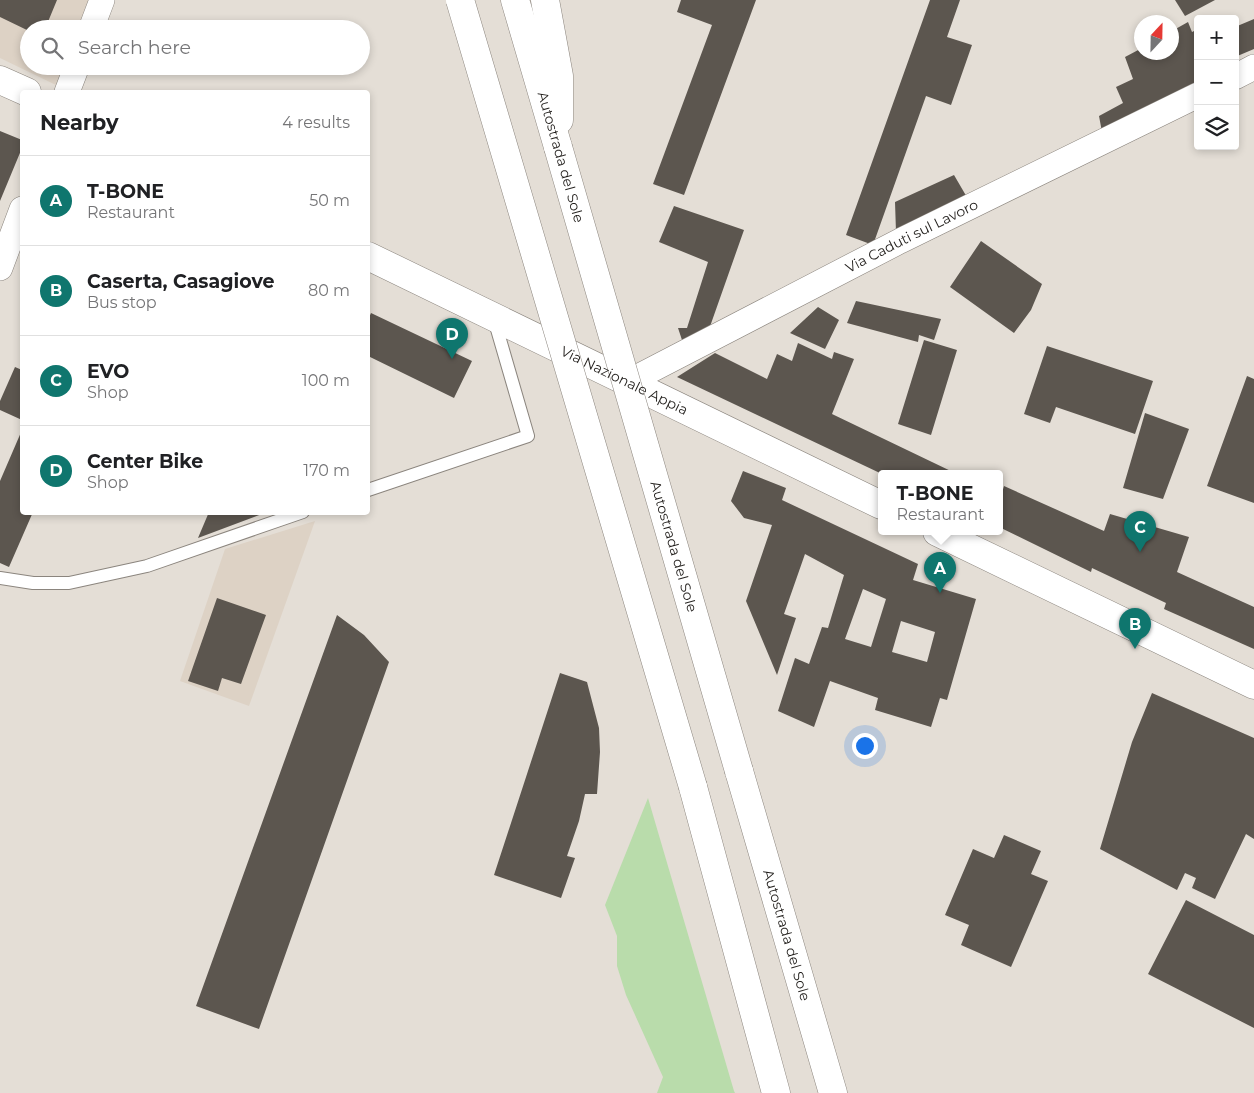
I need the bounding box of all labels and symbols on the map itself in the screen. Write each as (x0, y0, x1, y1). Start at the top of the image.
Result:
north arrow (1134, 15, 1179, 60)
street label: Autostrada del Sole (534, 89, 588, 225)
street label: Via Caduti sul Lavoro (842, 195, 981, 277)
pin: D (436, 318, 468, 359)
street label: Via Nazionale Appia (558, 342, 691, 419)
street label: Autostrada del Sole (646, 479, 701, 614)
pin: C (1124, 511, 1156, 552)
pin: A (924, 552, 956, 593)
pin: B (1119, 608, 1151, 649)
your location (852, 733, 878, 759)
street label: Autostrada del Sole (759, 867, 815, 1003)

